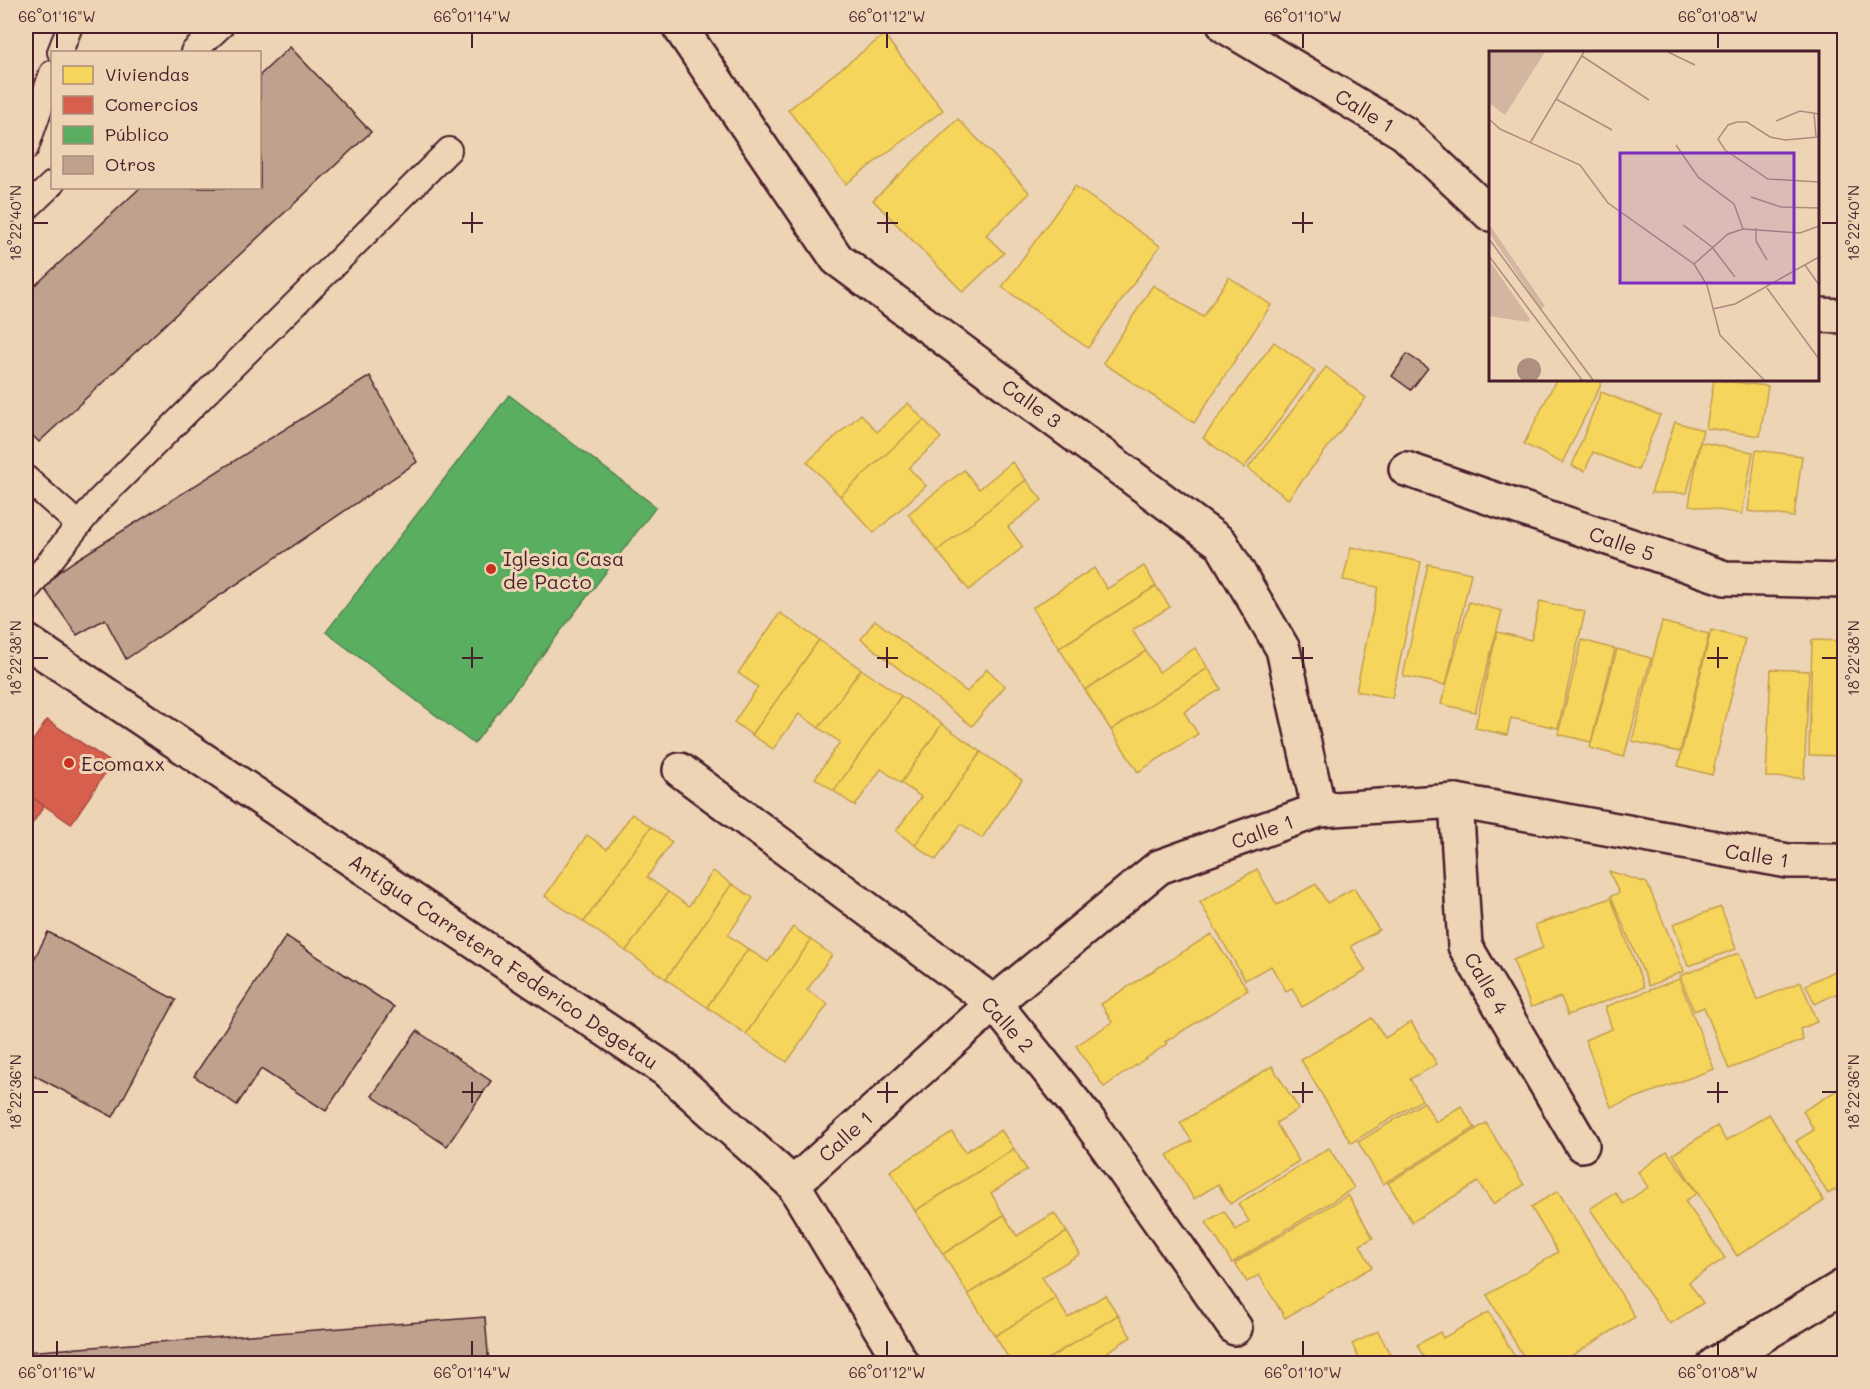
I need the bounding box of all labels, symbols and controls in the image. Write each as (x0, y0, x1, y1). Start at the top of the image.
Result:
text: 66°01'16"W (18, 6, 96, 26)
text: 66°01'14"W (433, 6, 511, 26)
text: 66°01'12"W (849, 6, 925, 26)
text: 66°01'10"W (1264, 6, 1342, 26)
text: 66°01'08"W (1678, 6, 1758, 26)
legend (51, 51, 261, 189)
inset map (1489, 51, 1819, 381)
text: Viviendas (105, 62, 190, 86)
street label: Calle 1 (1331, 82, 1399, 138)
text: Comercios (105, 92, 199, 116)
text: Público (105, 122, 169, 146)
text: Otros (105, 152, 156, 176)
text: 18°22'40"N (5, 185, 25, 261)
text: 18°22'40"N (1843, 185, 1863, 261)
street label: Calle 3 (997, 373, 1067, 433)
street label: Calle 5 (1586, 520, 1658, 566)
place label: Iglesia Casa de Pacto (503, 545, 624, 594)
marker: Iglesia Casa de Pacto (484, 562, 498, 576)
text: 18°22'38"N (5, 620, 25, 696)
text: 18°22'38"N (1843, 620, 1863, 696)
place label: Ecomaxx (81, 750, 165, 776)
marker: Ecomaxx (62, 756, 76, 770)
street label: Calle 1 (1227, 808, 1297, 854)
street label: Calle 1 (1723, 837, 1791, 873)
street label: Antigua Carretera Federico Degetau (344, 847, 664, 1075)
street label: Calle 4 (1459, 947, 1515, 1019)
street label: Calle 2 (976, 991, 1040, 1057)
text: 18°22'36"N (5, 1054, 25, 1130)
text: 18°22'36"N (1843, 1054, 1863, 1130)
street label: Calle 1 (812, 1105, 878, 1167)
text: 66°01'16"W (18, 1362, 96, 1382)
text: 66°01'14"W (433, 1362, 511, 1382)
text: 66°01'12"W (849, 1362, 925, 1382)
text: 66°01'10"W (1264, 1362, 1342, 1382)
text: 66°01'08"W (1678, 1362, 1758, 1382)

